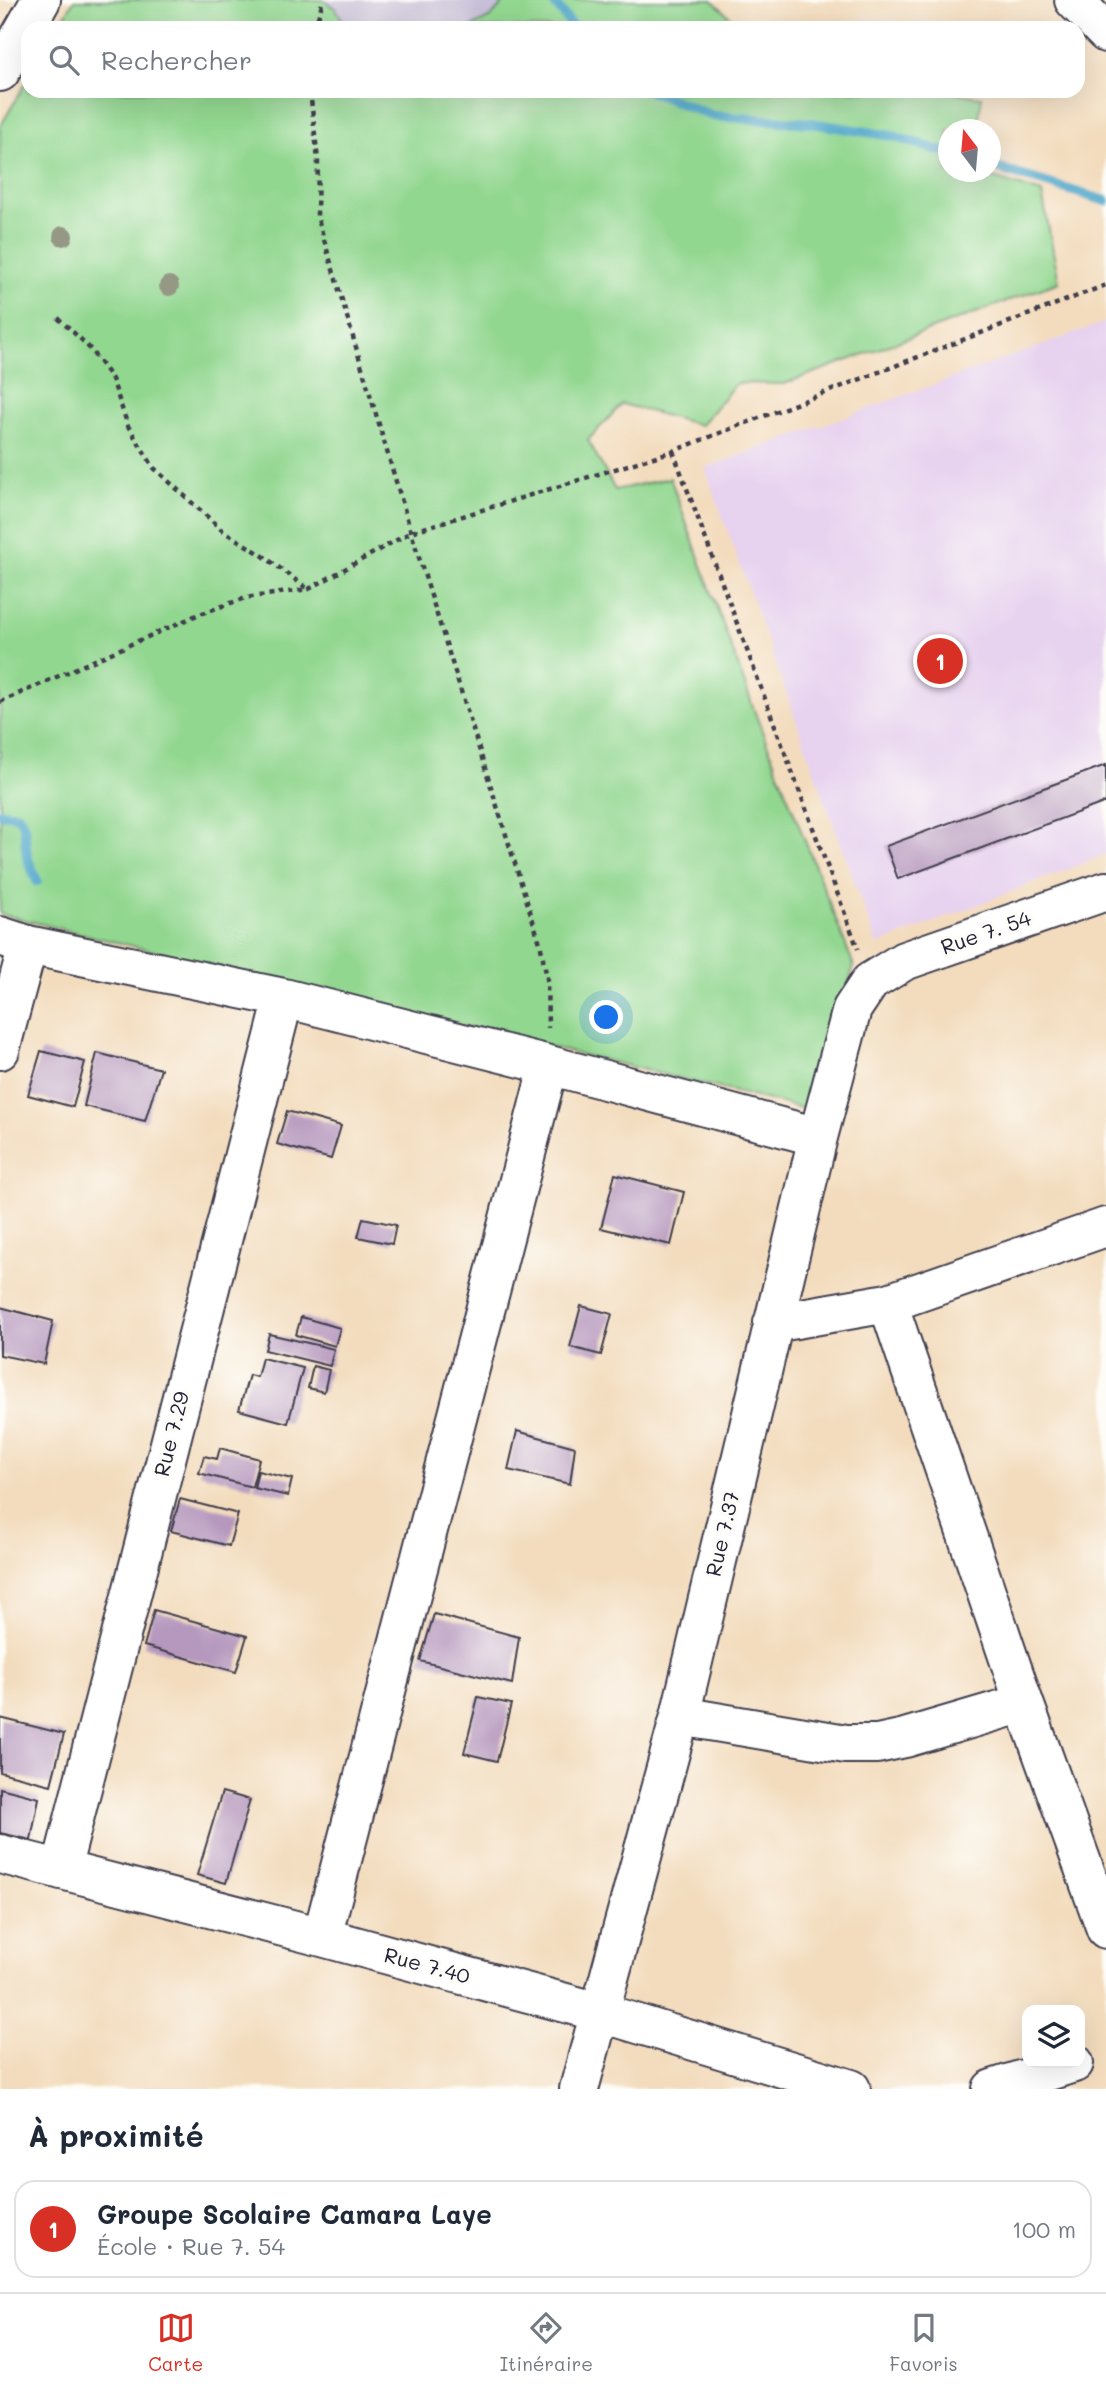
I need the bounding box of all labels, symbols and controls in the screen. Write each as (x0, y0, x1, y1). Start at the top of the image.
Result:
search box (21, 21, 1085, 98)
icon: search (45, 41, 83, 79)
text: Rechercher (101, 43, 252, 77)
north arrow (938, 119, 1001, 182)
pin: 1 (917, 635, 963, 687)
street label: Rue 7. 54 (937, 903, 1035, 960)
your location (589, 1000, 623, 1034)
street label: Rue 7.29 (147, 1388, 194, 1479)
street label: Rue 7.37 (699, 1488, 744, 1579)
street label: Rue 7.40 (381, 1940, 473, 1989)
map controls (1022, 2005, 1085, 2068)
button: layers (1022, 2005, 1085, 2068)
text: À proximité (28, 2115, 204, 2155)
text: Groupe Scolaire Camara Laye (97, 2197, 492, 2231)
text: 1 (48, 2214, 58, 2244)
text: 100 m (1012, 2214, 1076, 2244)
text: École · Rue 7. 54 (97, 2231, 285, 2261)
tab: Carte (148, 2309, 203, 2376)
tab: Itinéraire (500, 2309, 593, 2376)
tab: Favoris (889, 2309, 958, 2376)

